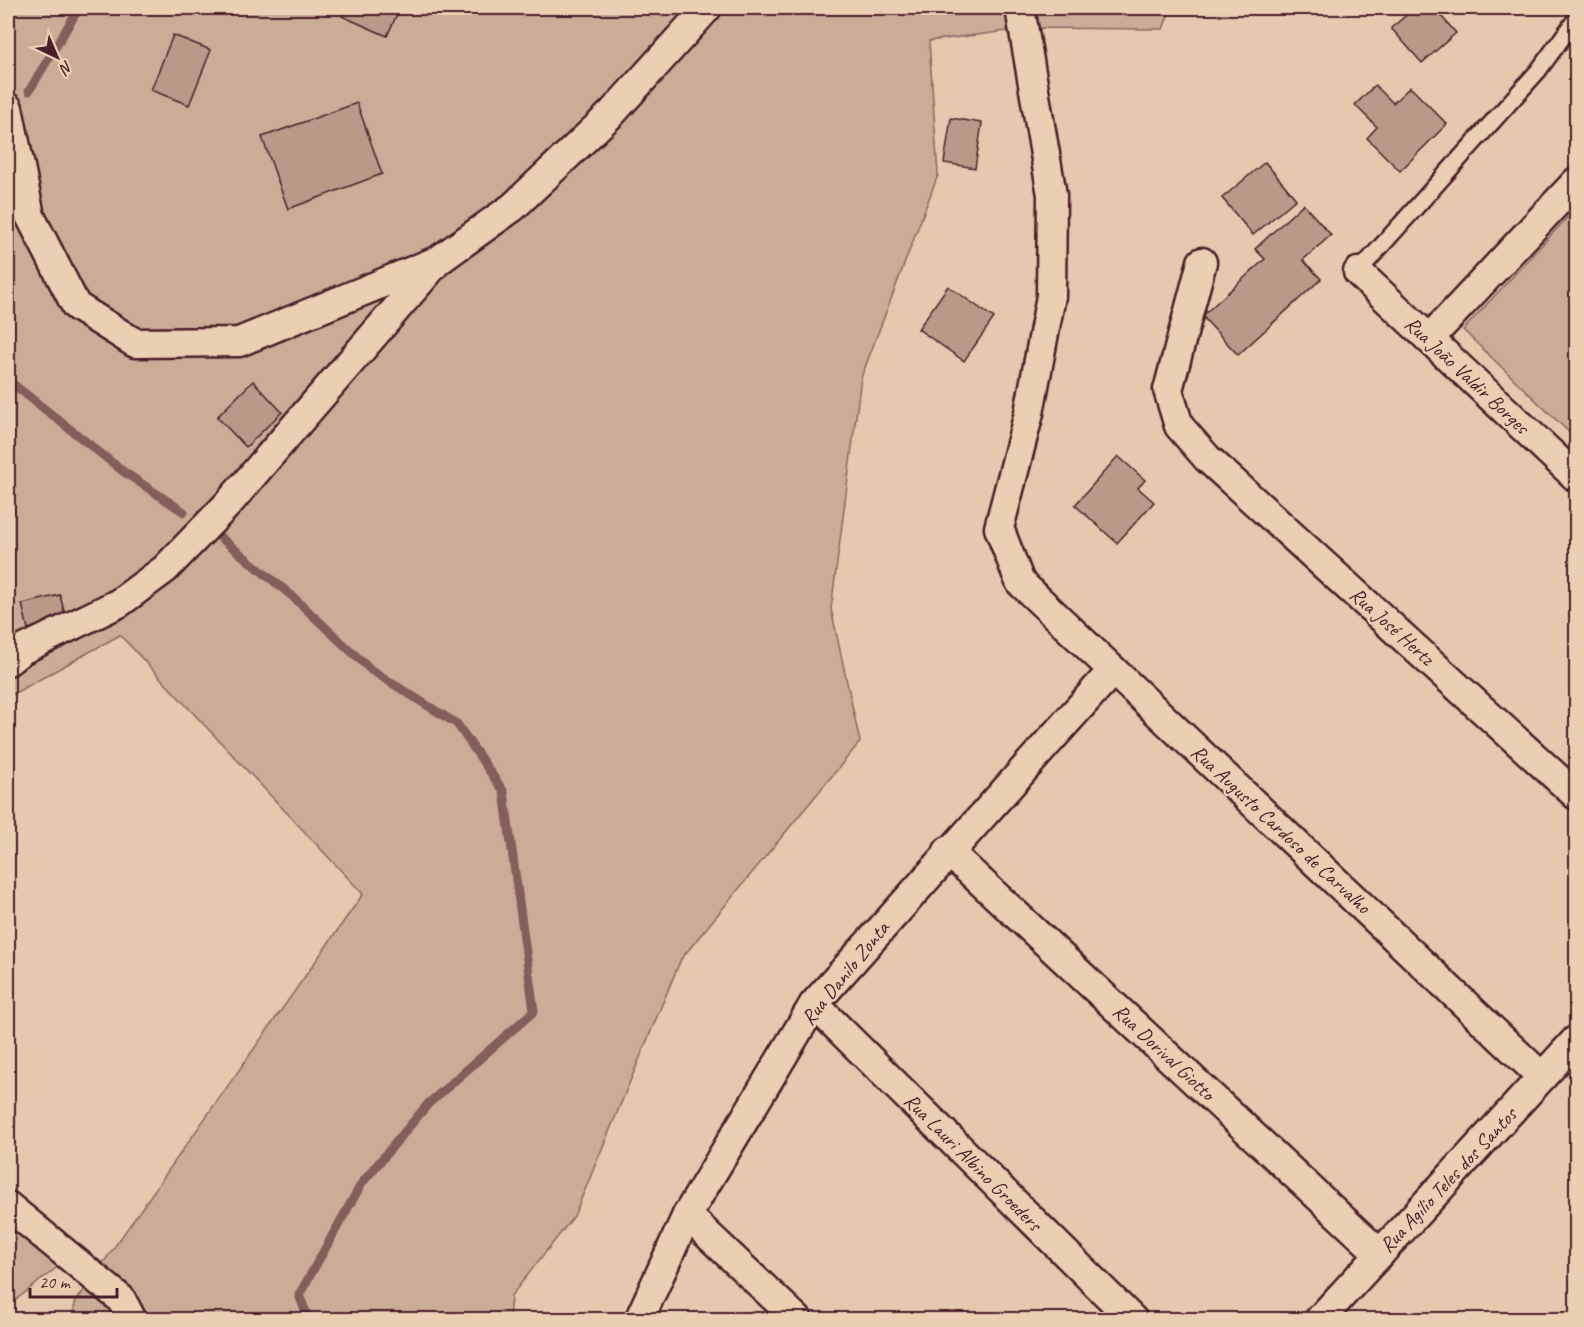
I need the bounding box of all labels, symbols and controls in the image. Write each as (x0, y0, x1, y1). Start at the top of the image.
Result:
north arrow (27, 27, 87, 87)
text: N (54, 56, 77, 80)
street label: Rua João Valdir Borges (1399, 311, 1536, 441)
street label: Rua José Hertz (1344, 581, 1441, 672)
street label: Rua Augusto Cardoso de Carvalho (1186, 739, 1377, 920)
street label: Rua Danilo Zonta (795, 914, 896, 1030)
street label: Rua Dorival Giotto (1108, 998, 1222, 1108)
street label: Rua Lauri Albino Groeders (898, 1087, 1049, 1238)
street label: Rua Agílio Teles dos Santos (1374, 1101, 1523, 1258)
scale bar (30, 1261, 117, 1299)
text: 20 m (39, 1271, 72, 1293)

